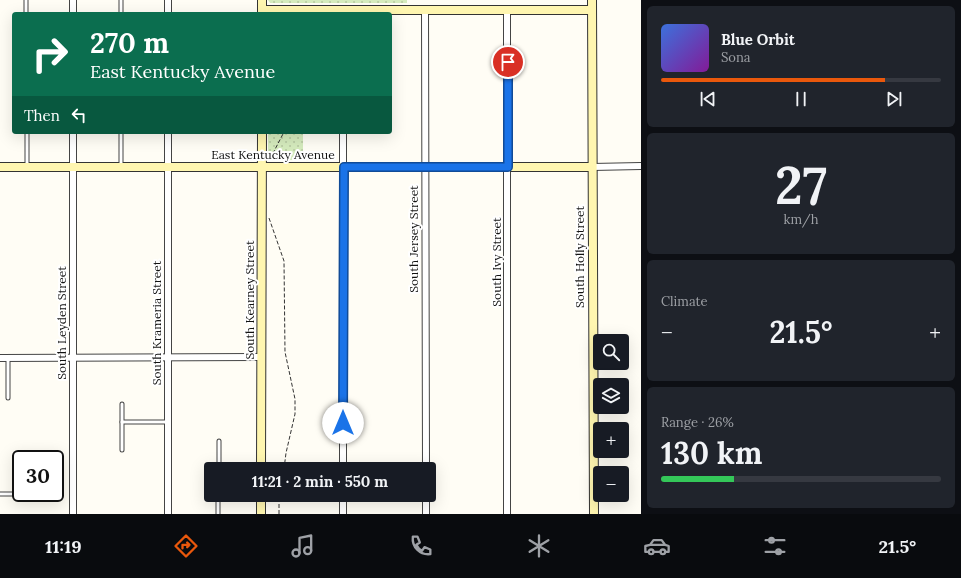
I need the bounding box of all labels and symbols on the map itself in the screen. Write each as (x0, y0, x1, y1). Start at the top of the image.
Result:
pin (491, 45, 525, 79)
street label: East Kentucky Avenue (211, 147, 335, 162)
street label: South Jersey Street (406, 185, 421, 293)
street label: South Holly Street (572, 206, 587, 308)
street label: South Ivy Street (489, 217, 504, 307)
street label: South Kearney Street (242, 240, 257, 360)
street label: South Krameria Street (149, 260, 164, 385)
street label: South Leyden Street (54, 266, 69, 380)
position arrow (322, 402, 364, 444)
speed limit sign: 30 (12, 450, 64, 502)

